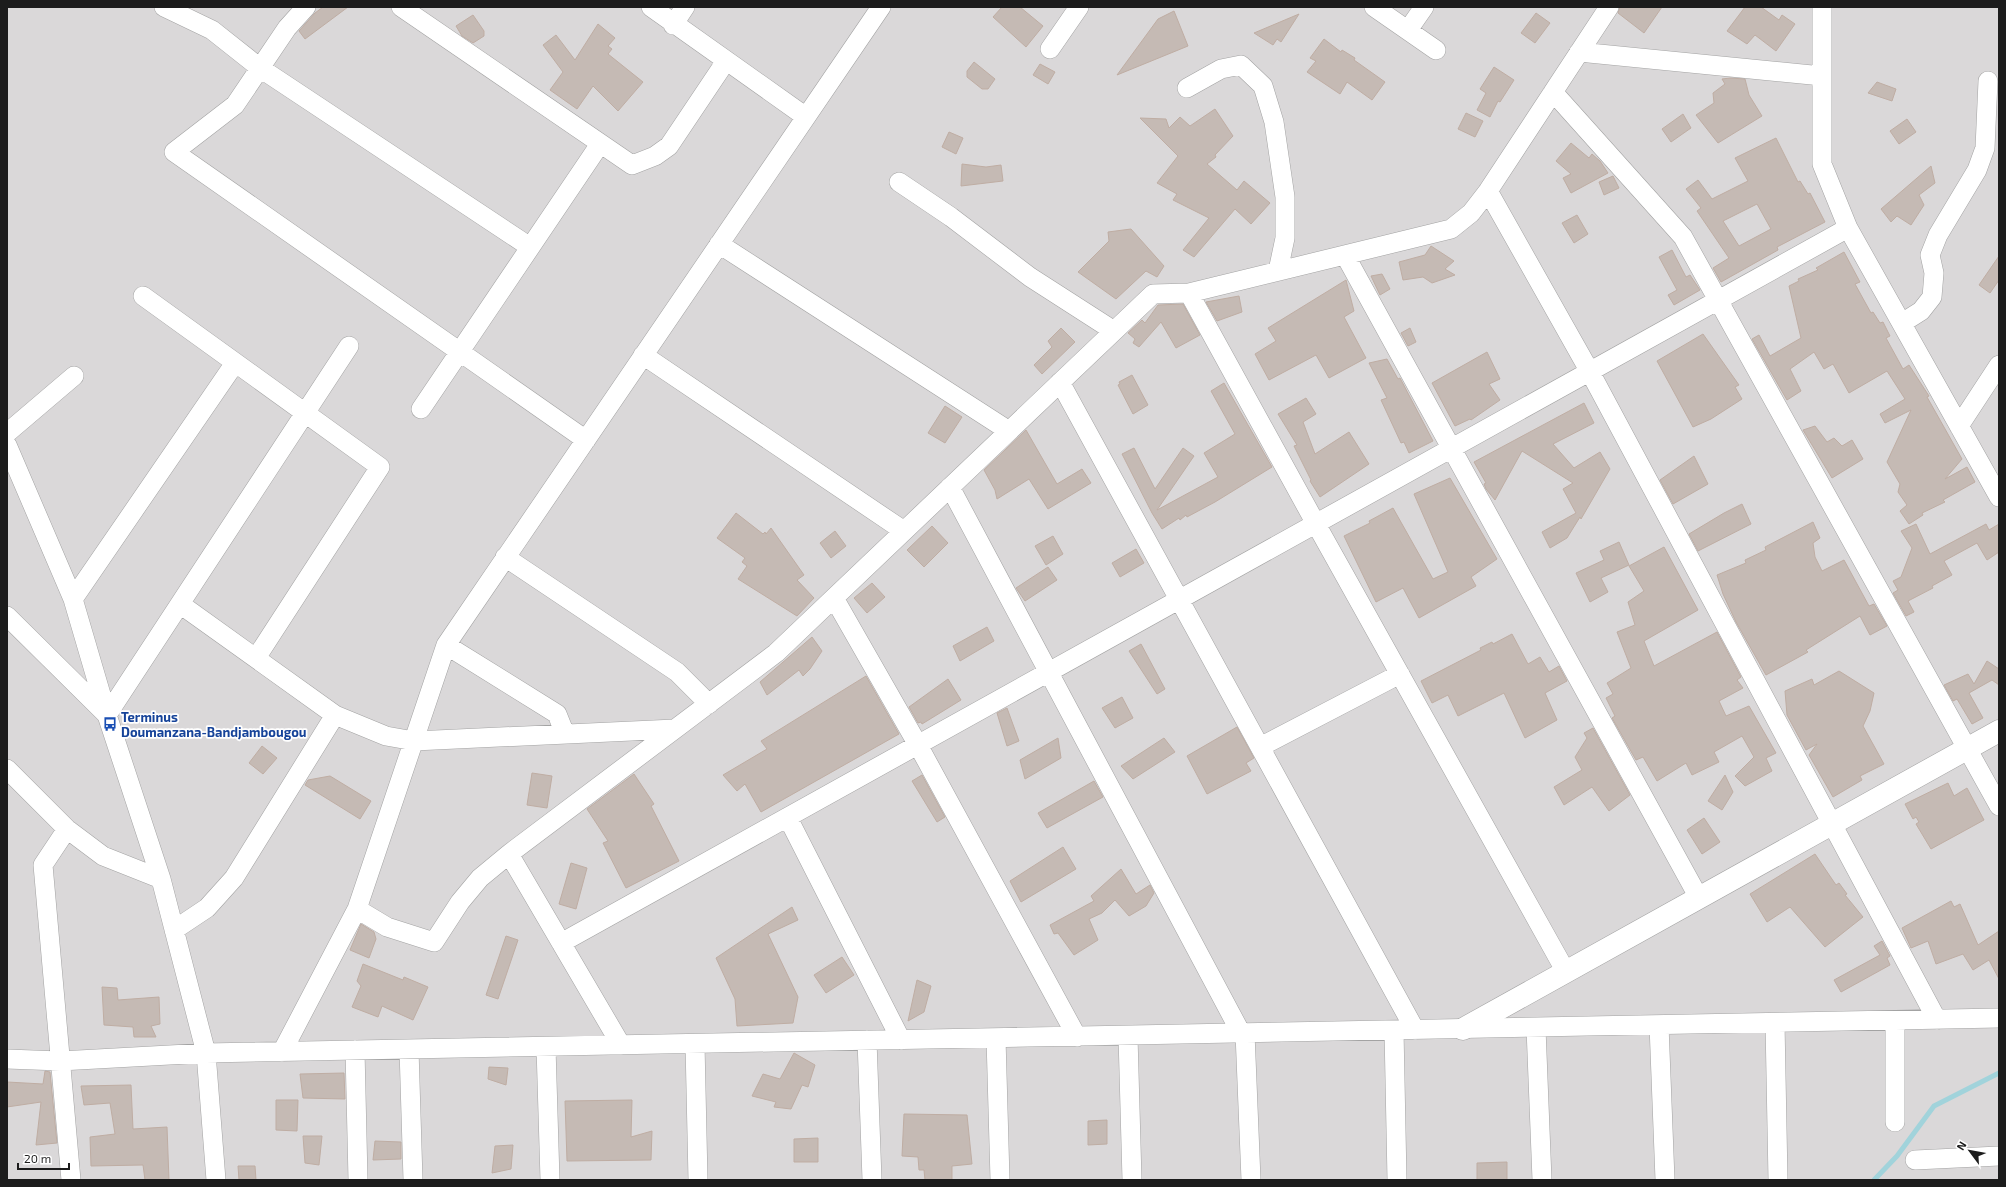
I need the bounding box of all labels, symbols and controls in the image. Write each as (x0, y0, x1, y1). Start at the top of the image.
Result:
place label: Terminus Doumanzana-Bandjambougou (121, 709, 307, 740)
bus stop icon: Terminus Doumanzana-Bandjambougou (102, 716, 118, 732)
north arrow (1950, 1131, 1990, 1171)
text: N (1953, 1139, 1969, 1152)
scale bar (18, 1145, 69, 1171)
text: 20 m (24, 1151, 51, 1165)

